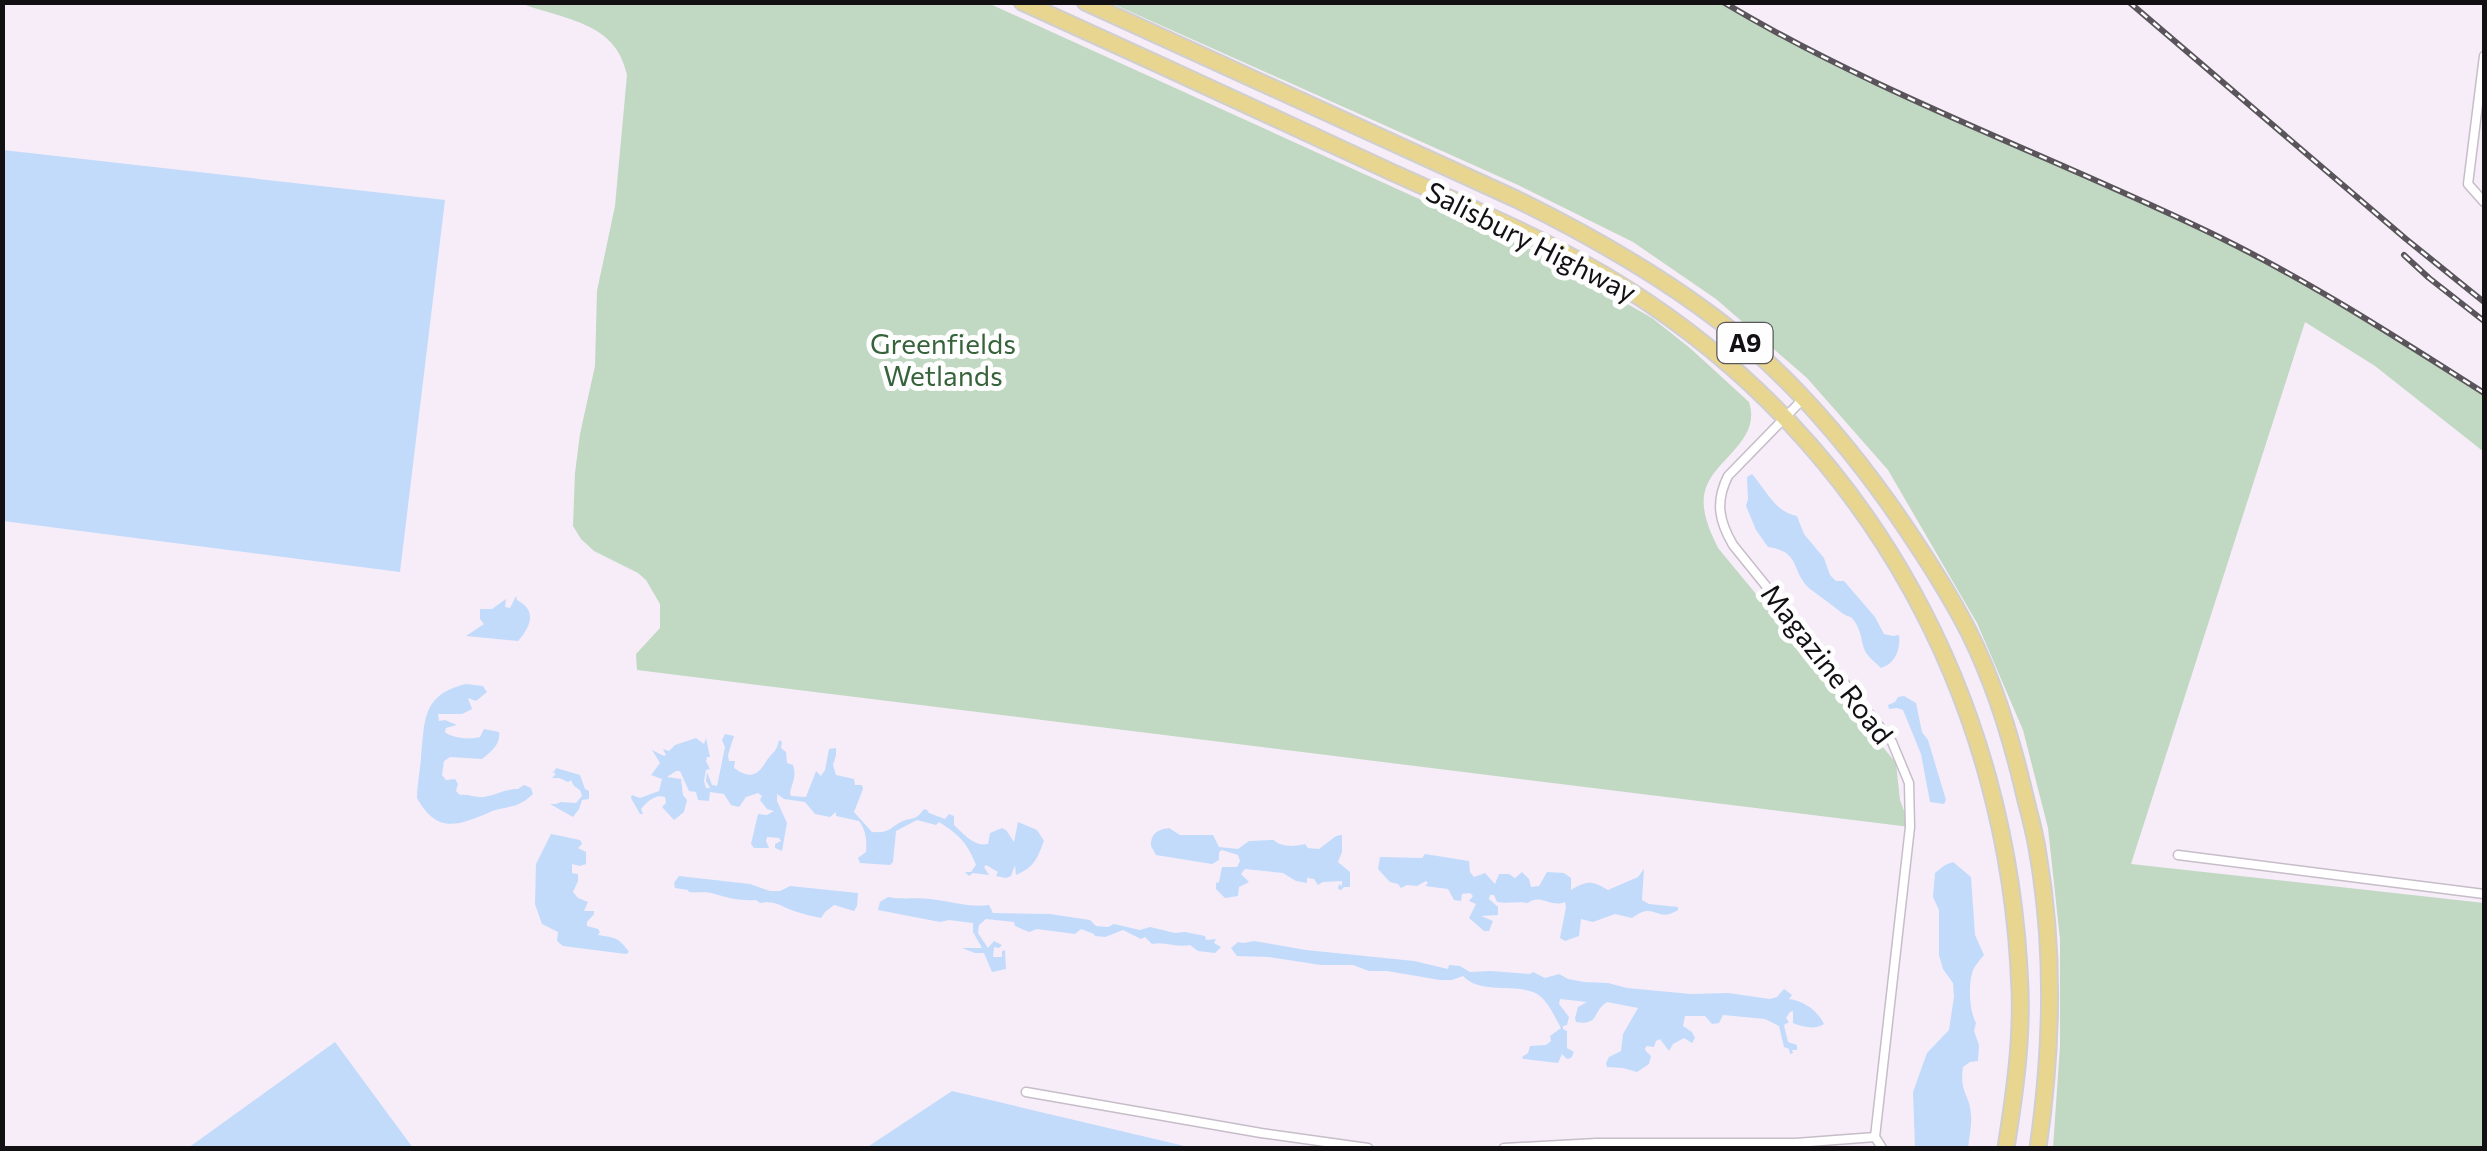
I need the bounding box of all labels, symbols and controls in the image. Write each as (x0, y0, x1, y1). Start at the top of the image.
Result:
street label: Salisbury Highway (1421, 173, 1642, 309)
road number: A9 (1718, 323, 1772, 363)
park label: Greenfields Wetlands (870, 326, 1016, 392)
street label: Magazine Road (1755, 577, 1901, 750)

